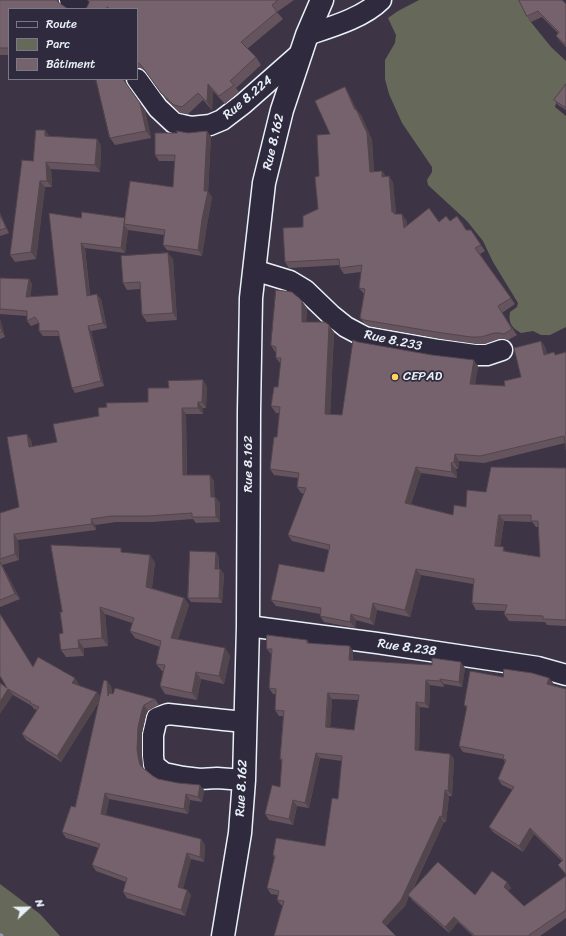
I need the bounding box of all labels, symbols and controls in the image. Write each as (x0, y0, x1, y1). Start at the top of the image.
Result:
legend (8, 8, 138, 80)
text: Route (46, 13, 77, 35)
text: Parc (46, 33, 70, 55)
text: Bâtiment (46, 53, 95, 75)
street label: Rue 8.224 (220, 73, 276, 123)
street label: Rue 8.162 (260, 112, 288, 172)
street label: Rue 8.233 (363, 327, 423, 355)
place label: CEPAD (403, 369, 442, 385)
marker: CEPAD (390, 372, 400, 382)
street label: Rue 8.162 (241, 435, 257, 493)
street label: Rue 8.238 (377, 636, 437, 660)
street label: Rue 8.162 (233, 759, 251, 817)
north arrow (8, 888, 48, 928)
text: N (29, 896, 50, 910)

